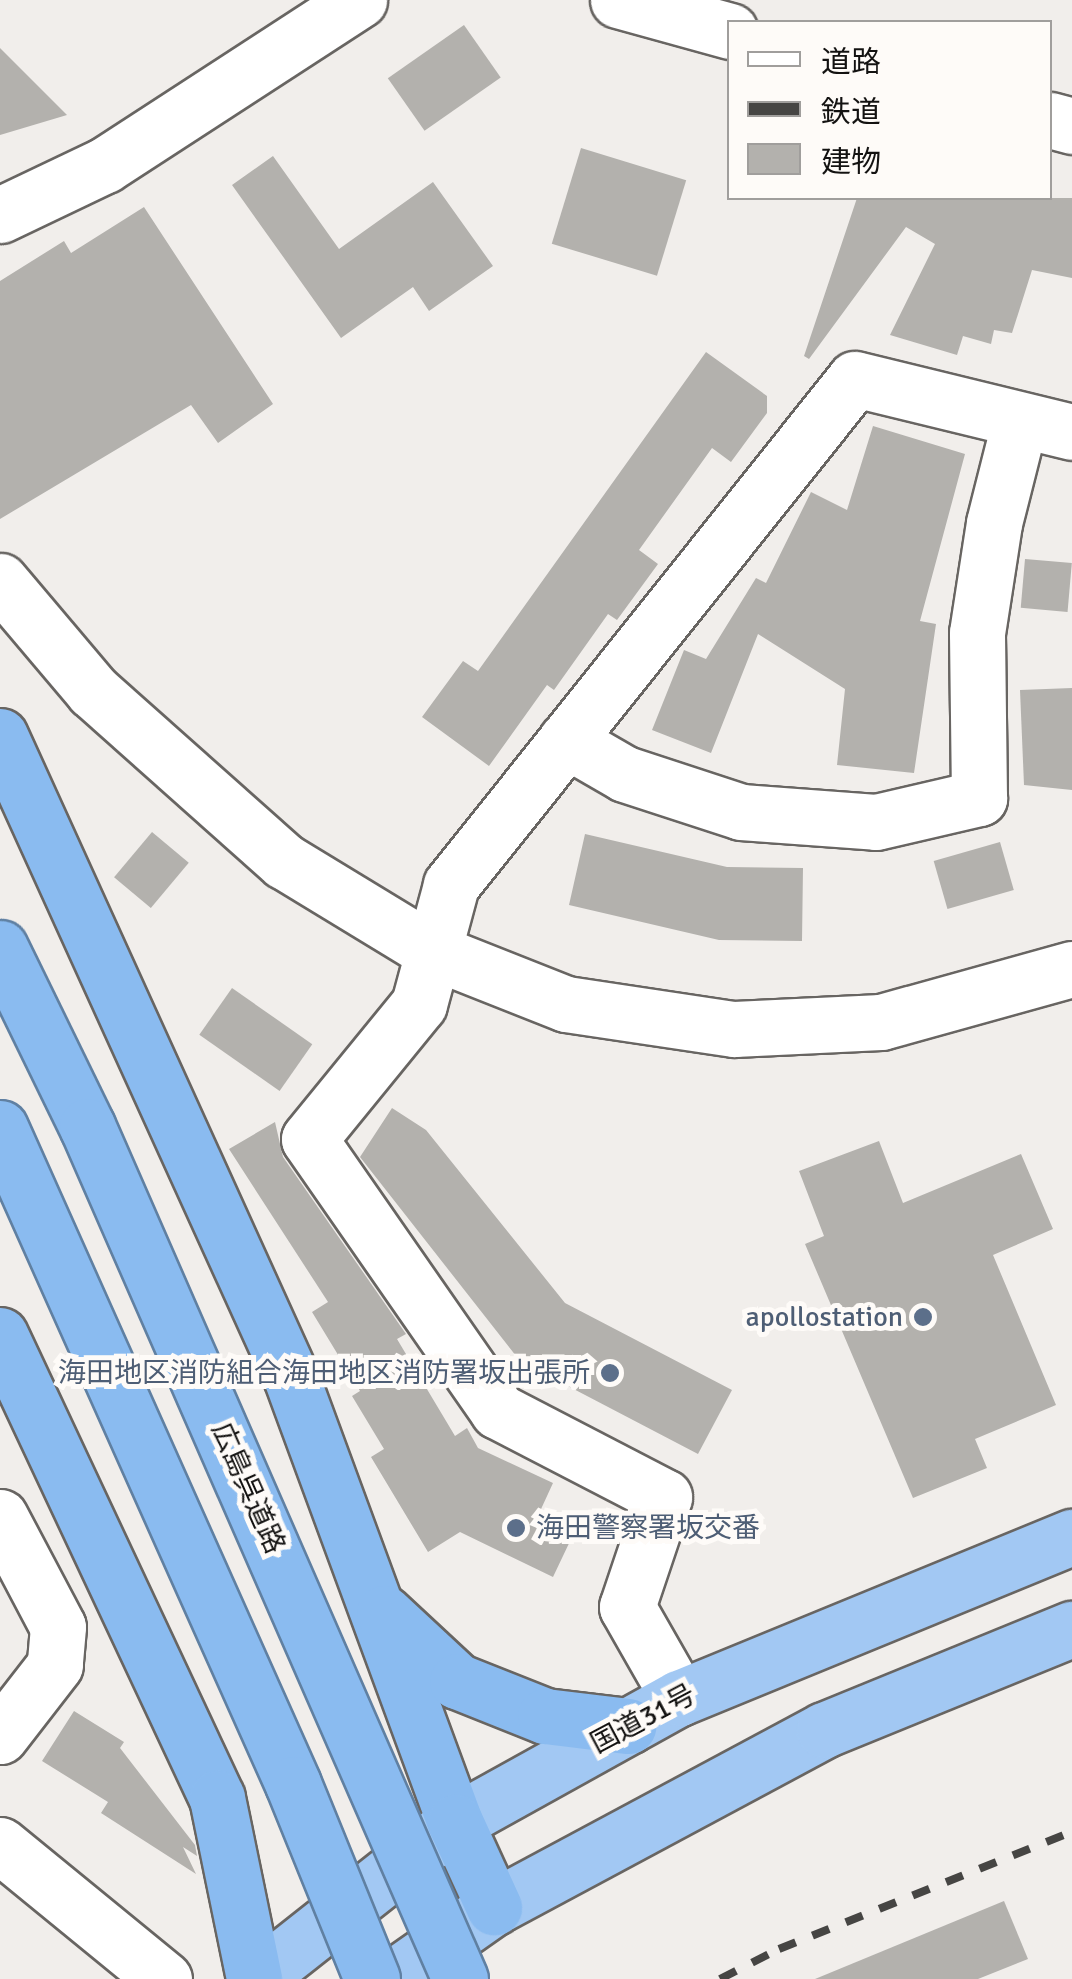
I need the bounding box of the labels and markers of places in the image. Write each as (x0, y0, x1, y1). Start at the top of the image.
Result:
place label: apollostation (746, 1300, 903, 1334)
marker: apollostation (912, 1306, 934, 1328)
place label: 海田地区消防組合海田地区消防署坂出張所 (58, 1356, 590, 1390)
marker: 海田地区消防組合海田地区消防署坂出張所 (599, 1362, 621, 1384)
place label: 海田警察署坂交番 (536, 1511, 760, 1545)
marker: 海田警察署坂交番 (505, 1517, 527, 1539)

